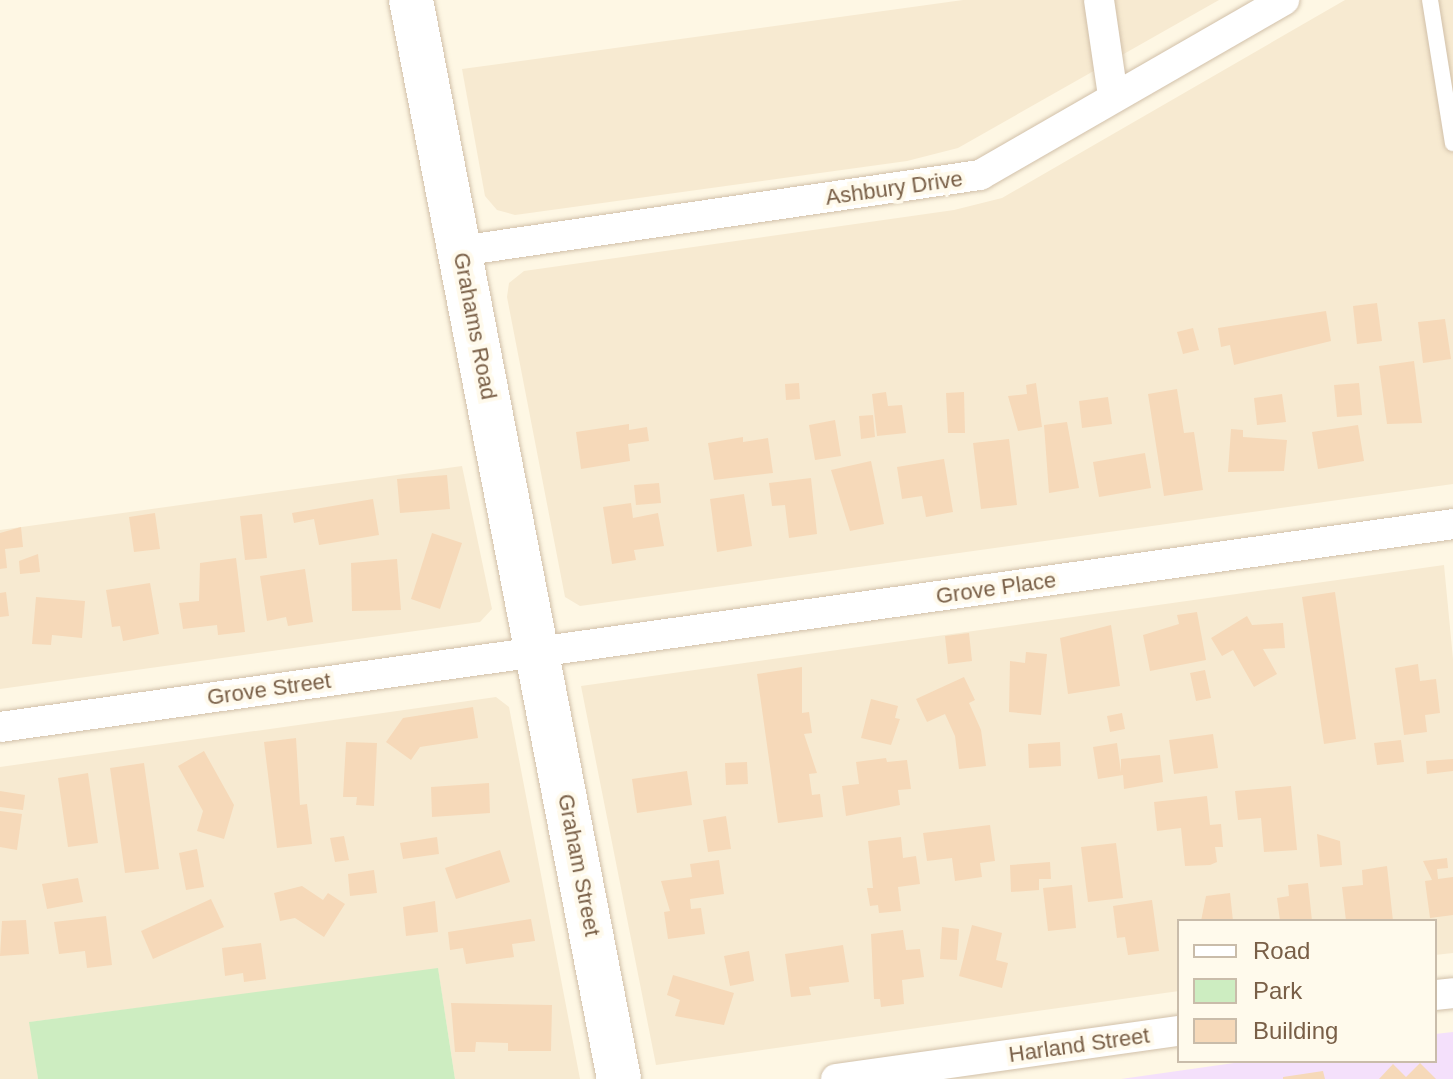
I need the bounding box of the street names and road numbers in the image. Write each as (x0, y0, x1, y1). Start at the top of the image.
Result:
street label: Ashbury Drive (824, 165, 964, 211)
street label: Grahams Road (448, 250, 502, 402)
street label: Grove Place (934, 567, 1058, 609)
street label: Grove Street (205, 667, 333, 711)
street label: Graham Street (552, 792, 606, 938)
street label: Harland Street (1007, 1022, 1151, 1068)

